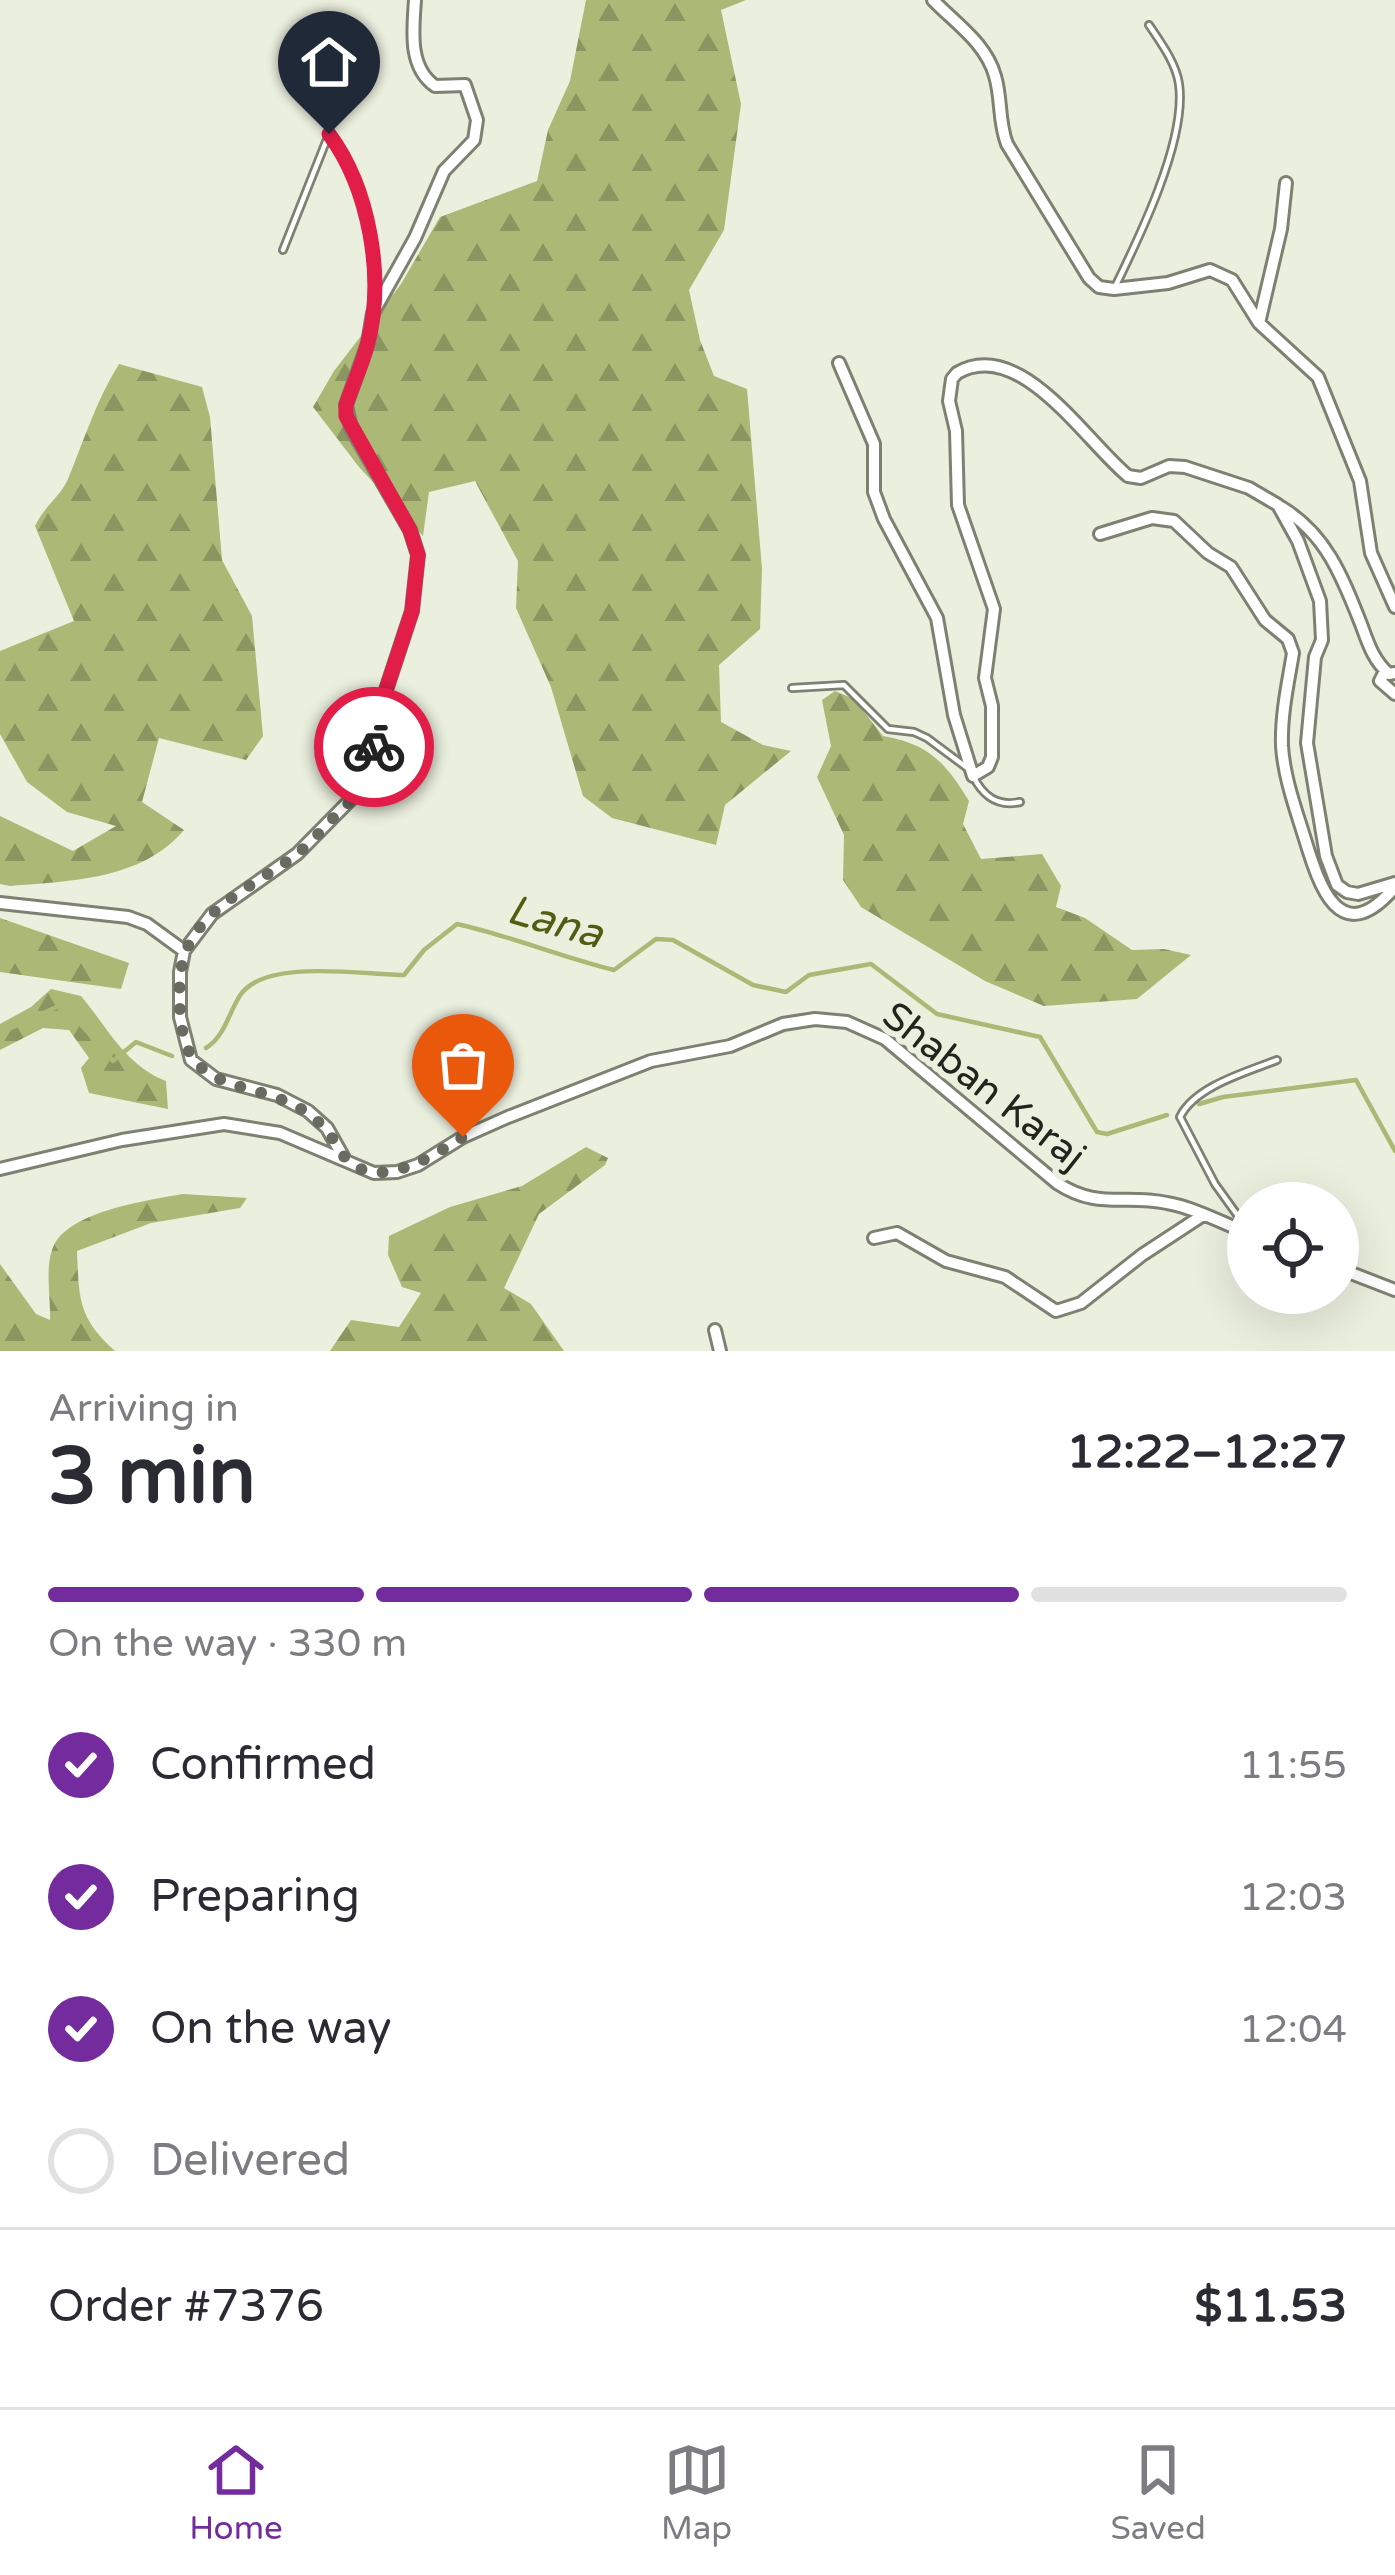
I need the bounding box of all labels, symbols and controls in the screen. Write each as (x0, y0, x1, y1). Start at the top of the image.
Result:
pin (278, 11, 380, 134)
icon: home (296, 29, 362, 95)
courier (314, 687, 434, 807)
icon: bike (341, 714, 407, 780)
water label: Lana (501, 884, 610, 960)
street label: Shaban Karaj (873, 992, 1095, 1180)
pin (412, 1014, 514, 1137)
icon: bag (430, 1032, 496, 1098)
map controls (1227, 1182, 1359, 1314)
button: locate (1227, 1182, 1359, 1314)
text: Arriving in (48, 1385, 239, 1432)
text: 12:22–12:27 (1067, 1426, 1347, 1480)
text: 3 min (48, 1430, 256, 1524)
text: On the way · 330 m (48, 1620, 407, 1667)
icon: check (48, 1732, 114, 1798)
text: Confirmed (150, 1738, 376, 1792)
text: 11:55 (1239, 1742, 1347, 1789)
icon: check (48, 1864, 114, 1930)
text: Preparing (150, 1870, 360, 1924)
text: 12:03 (1239, 1874, 1347, 1921)
icon: check (48, 1996, 114, 2062)
text: On the way (150, 2002, 391, 2056)
text: 12:04 (1239, 2006, 1347, 2053)
text: Delivered (150, 2134, 350, 2188)
text: Order #7376 (48, 2280, 324, 2334)
text: $11.53 (1195, 2280, 1347, 2334)
tab: Home (189, 2437, 283, 2548)
tab: Map (661, 2437, 732, 2548)
tab: Saved (1110, 2437, 1206, 2548)

